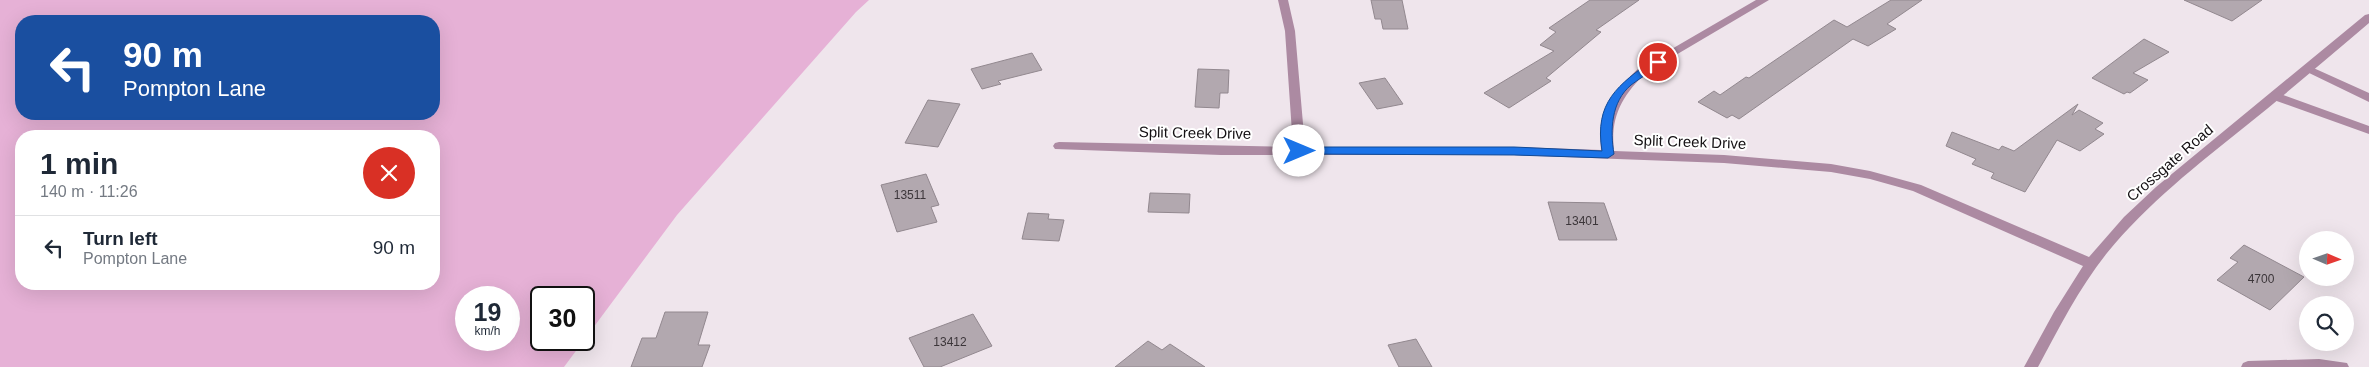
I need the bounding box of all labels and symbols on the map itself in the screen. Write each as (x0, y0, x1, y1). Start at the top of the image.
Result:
pin (1637, 41, 1679, 83)
street label: Crossgate Road (2123, 121, 2216, 205)
street label: Split Creek Drive (1139, 123, 1251, 142)
position arrow (1272, 124, 1324, 176)
street label: Split Creek Drive (1633, 131, 1747, 152)
house number: 13511 (894, 188, 927, 202)
house number: 13401 (1565, 214, 1599, 228)
north arrow (2299, 231, 2354, 286)
house number: 4700 (2248, 272, 2275, 286)
speed limit sign: 30 (530, 286, 595, 351)
house number: 13412 (933, 335, 967, 349)

